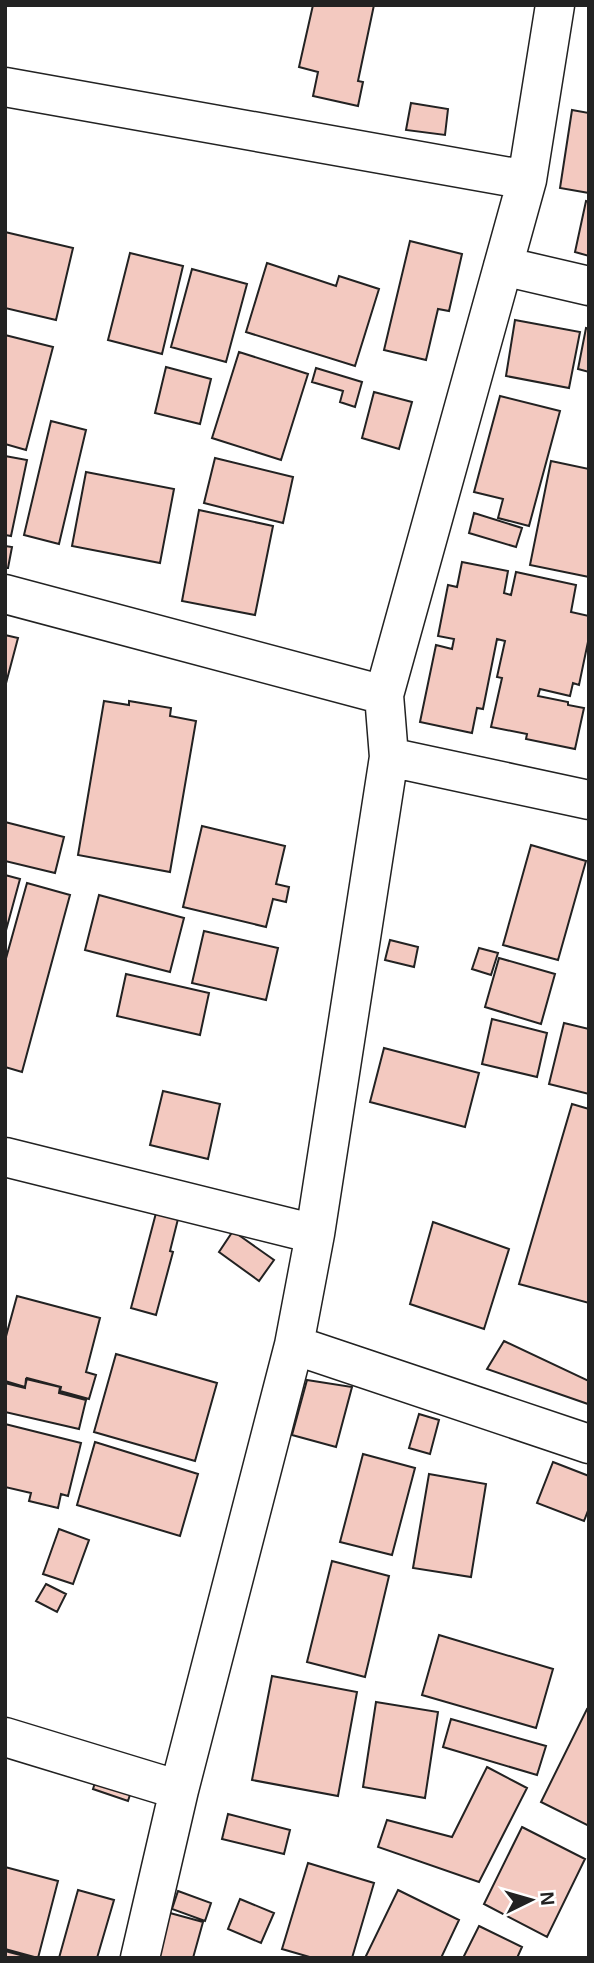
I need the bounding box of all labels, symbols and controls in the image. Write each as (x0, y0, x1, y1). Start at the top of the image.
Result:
north arrow (496, 1865, 566, 1935)
text: N (536, 1891, 558, 1906)

